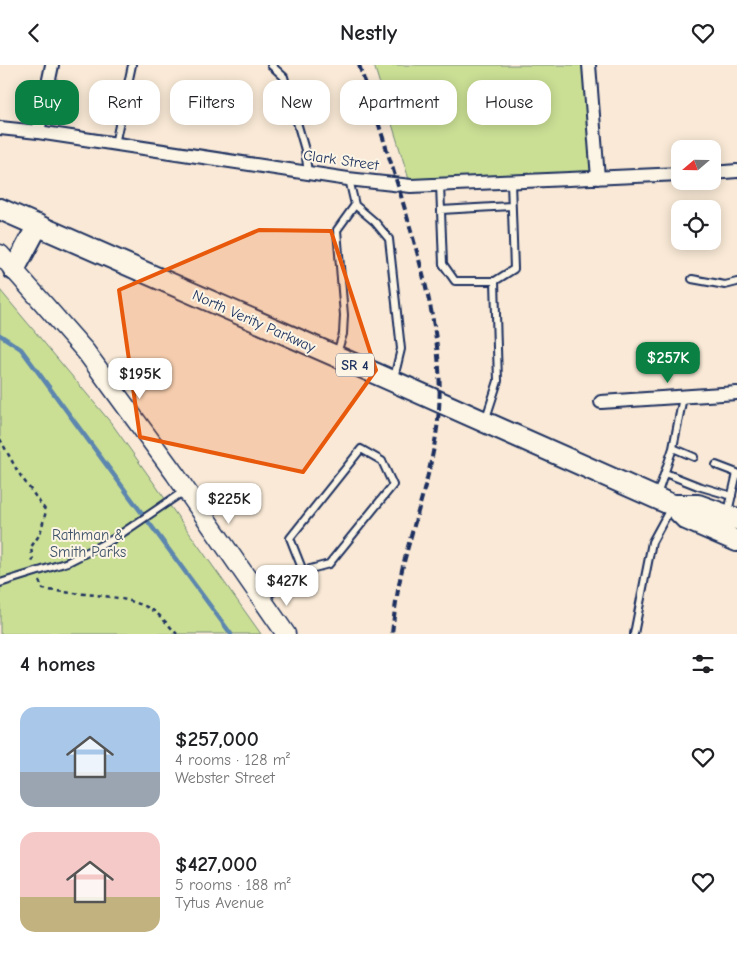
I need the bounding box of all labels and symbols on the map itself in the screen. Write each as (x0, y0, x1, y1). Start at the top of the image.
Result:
north arrow (671, 140, 721, 190)
street label: Clark Street (302, 146, 381, 174)
street label: North Verity Parkway (190, 286, 319, 356)
pin: $257K (633, 341, 703, 384)
road number: SR 4 (336, 353, 374, 377)
pin: $195K (105, 357, 175, 400)
pin: $225K (194, 483, 264, 525)
park label: Rathman & Smith Parks (50, 526, 126, 561)
pin: $427K (252, 565, 322, 607)

